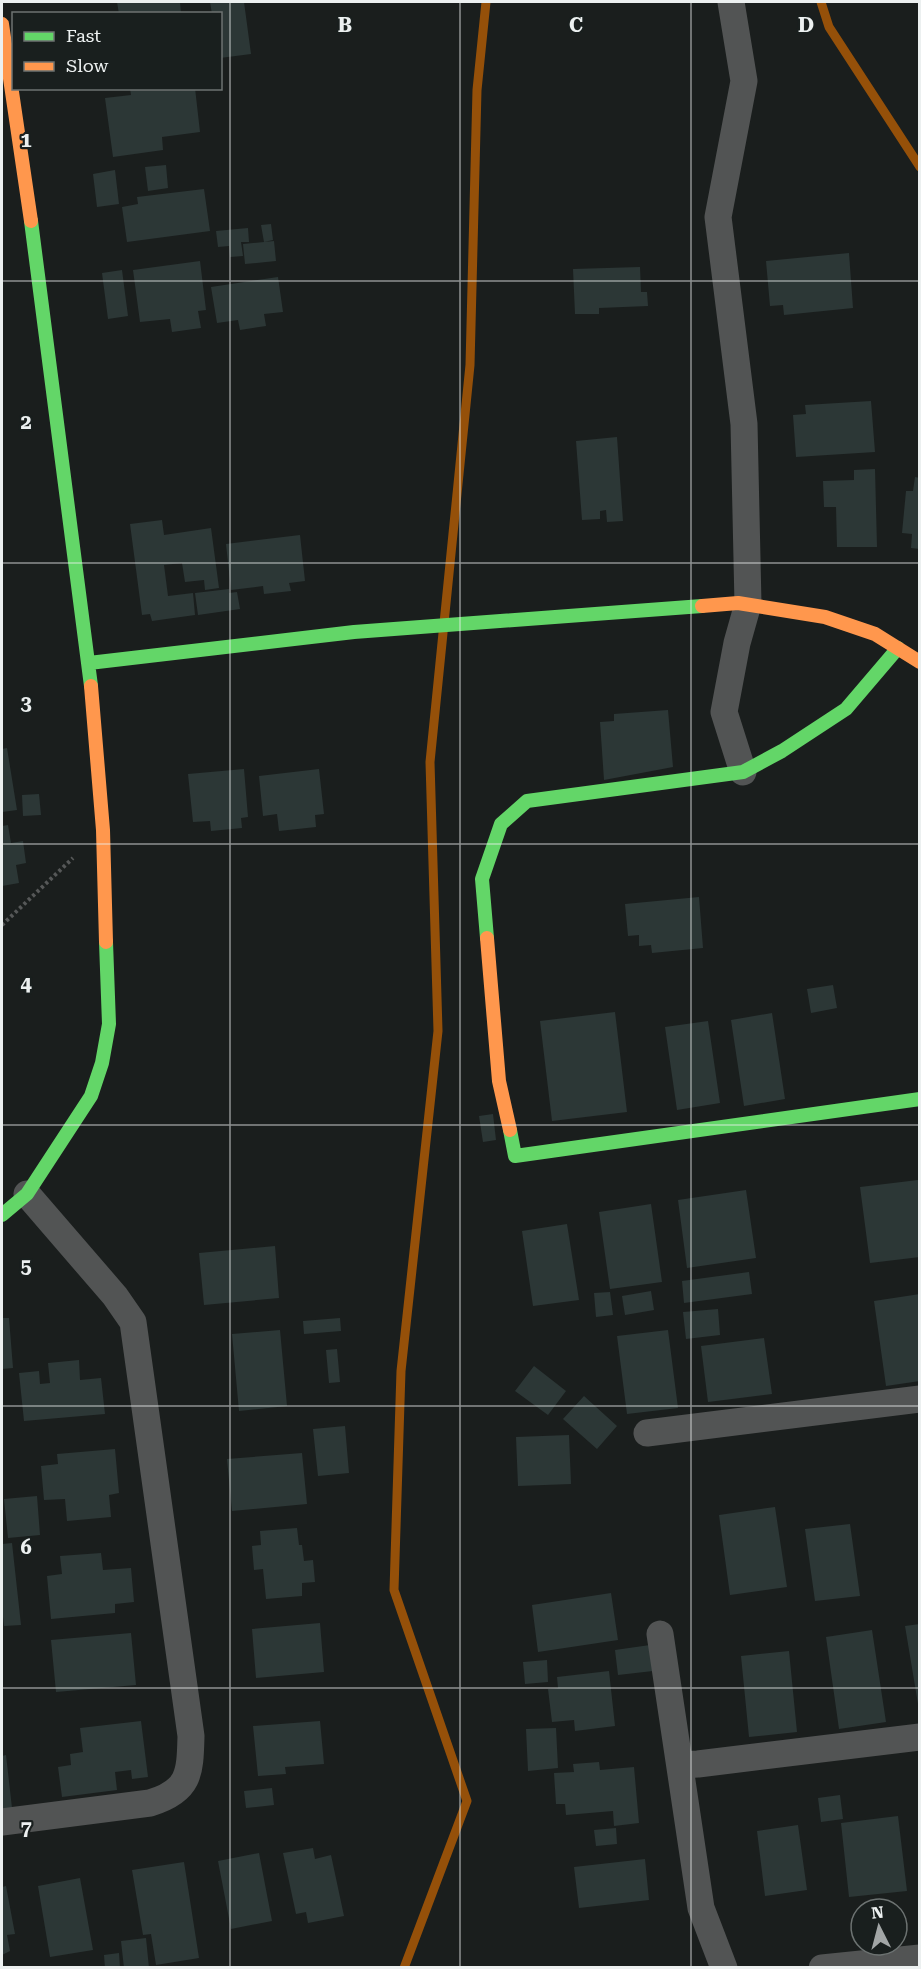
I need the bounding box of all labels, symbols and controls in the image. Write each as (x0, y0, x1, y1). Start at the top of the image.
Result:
legend (12, 12, 222, 90)
text: B (338, 13, 352, 37)
text: C (569, 13, 583, 37)
text: D (798, 13, 814, 37)
text: Fast (66, 25, 101, 46)
text: Slow (66, 55, 108, 76)
text: 1 (20, 128, 32, 152)
text: 2 (20, 410, 32, 434)
text: 3 (20, 691, 32, 715)
text: 4 (20, 972, 32, 996)
text: 5 (20, 1254, 32, 1278)
text: 6 (20, 1535, 32, 1559)
text: 7 (20, 1816, 32, 1840)
north arrow (849, 1897, 909, 1957)
text: N (870, 1902, 885, 1923)

